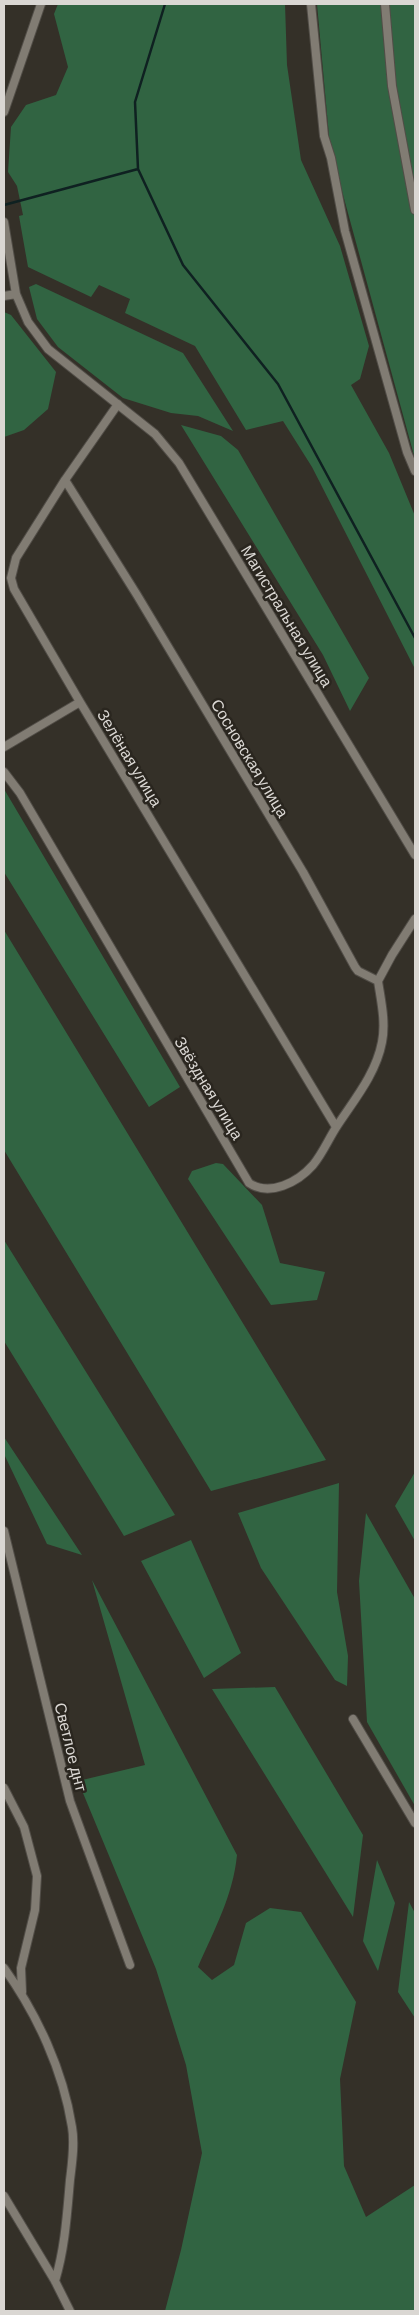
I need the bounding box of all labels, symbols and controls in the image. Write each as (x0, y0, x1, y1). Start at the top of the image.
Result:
street label: Магистральная улица (238, 542, 337, 690)
street label: Сосновская улица (208, 695, 293, 820)
street label: Зелёная улица (94, 706, 167, 810)
street label: Звёздная улица (171, 1033, 248, 1143)
street label: Светлое днт (51, 1700, 92, 1794)

